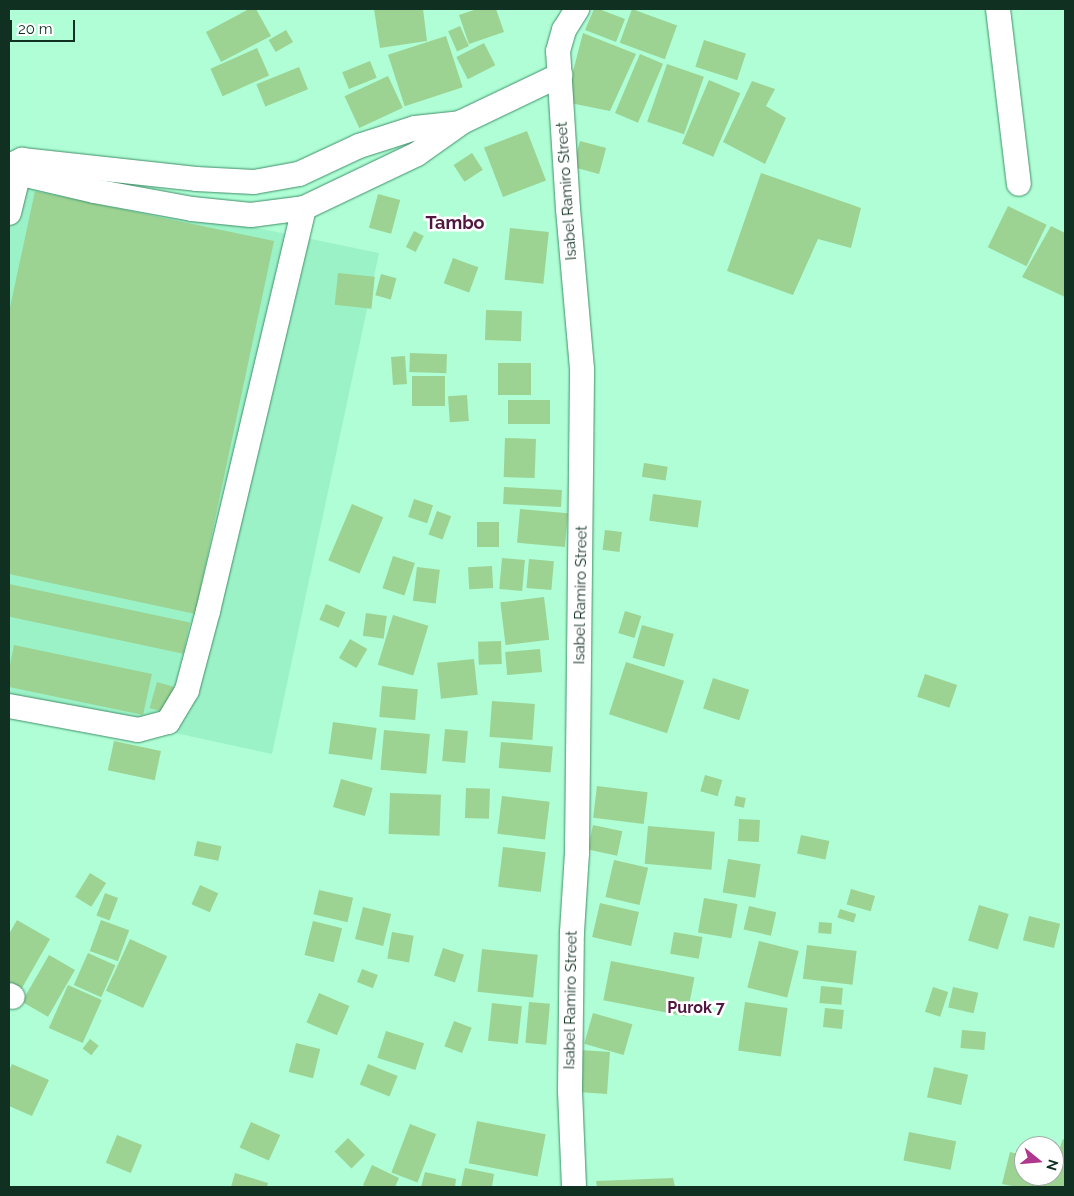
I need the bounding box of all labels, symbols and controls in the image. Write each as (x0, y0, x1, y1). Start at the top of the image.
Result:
scale bar (12, 10, 78, 42)
text: 20 m (18, 20, 53, 38)
street label: Isabel Ramiro Street (553, 121, 581, 261)
district label: Tambo (425, 212, 485, 234)
street label: Isabel Ramiro Street (571, 525, 591, 665)
street label: Isabel Ramiro Street (561, 930, 581, 1070)
district label: Purok 7 (667, 998, 725, 1018)
north arrow (1014, 1136, 1064, 1186)
text: N (1043, 1158, 1062, 1173)

